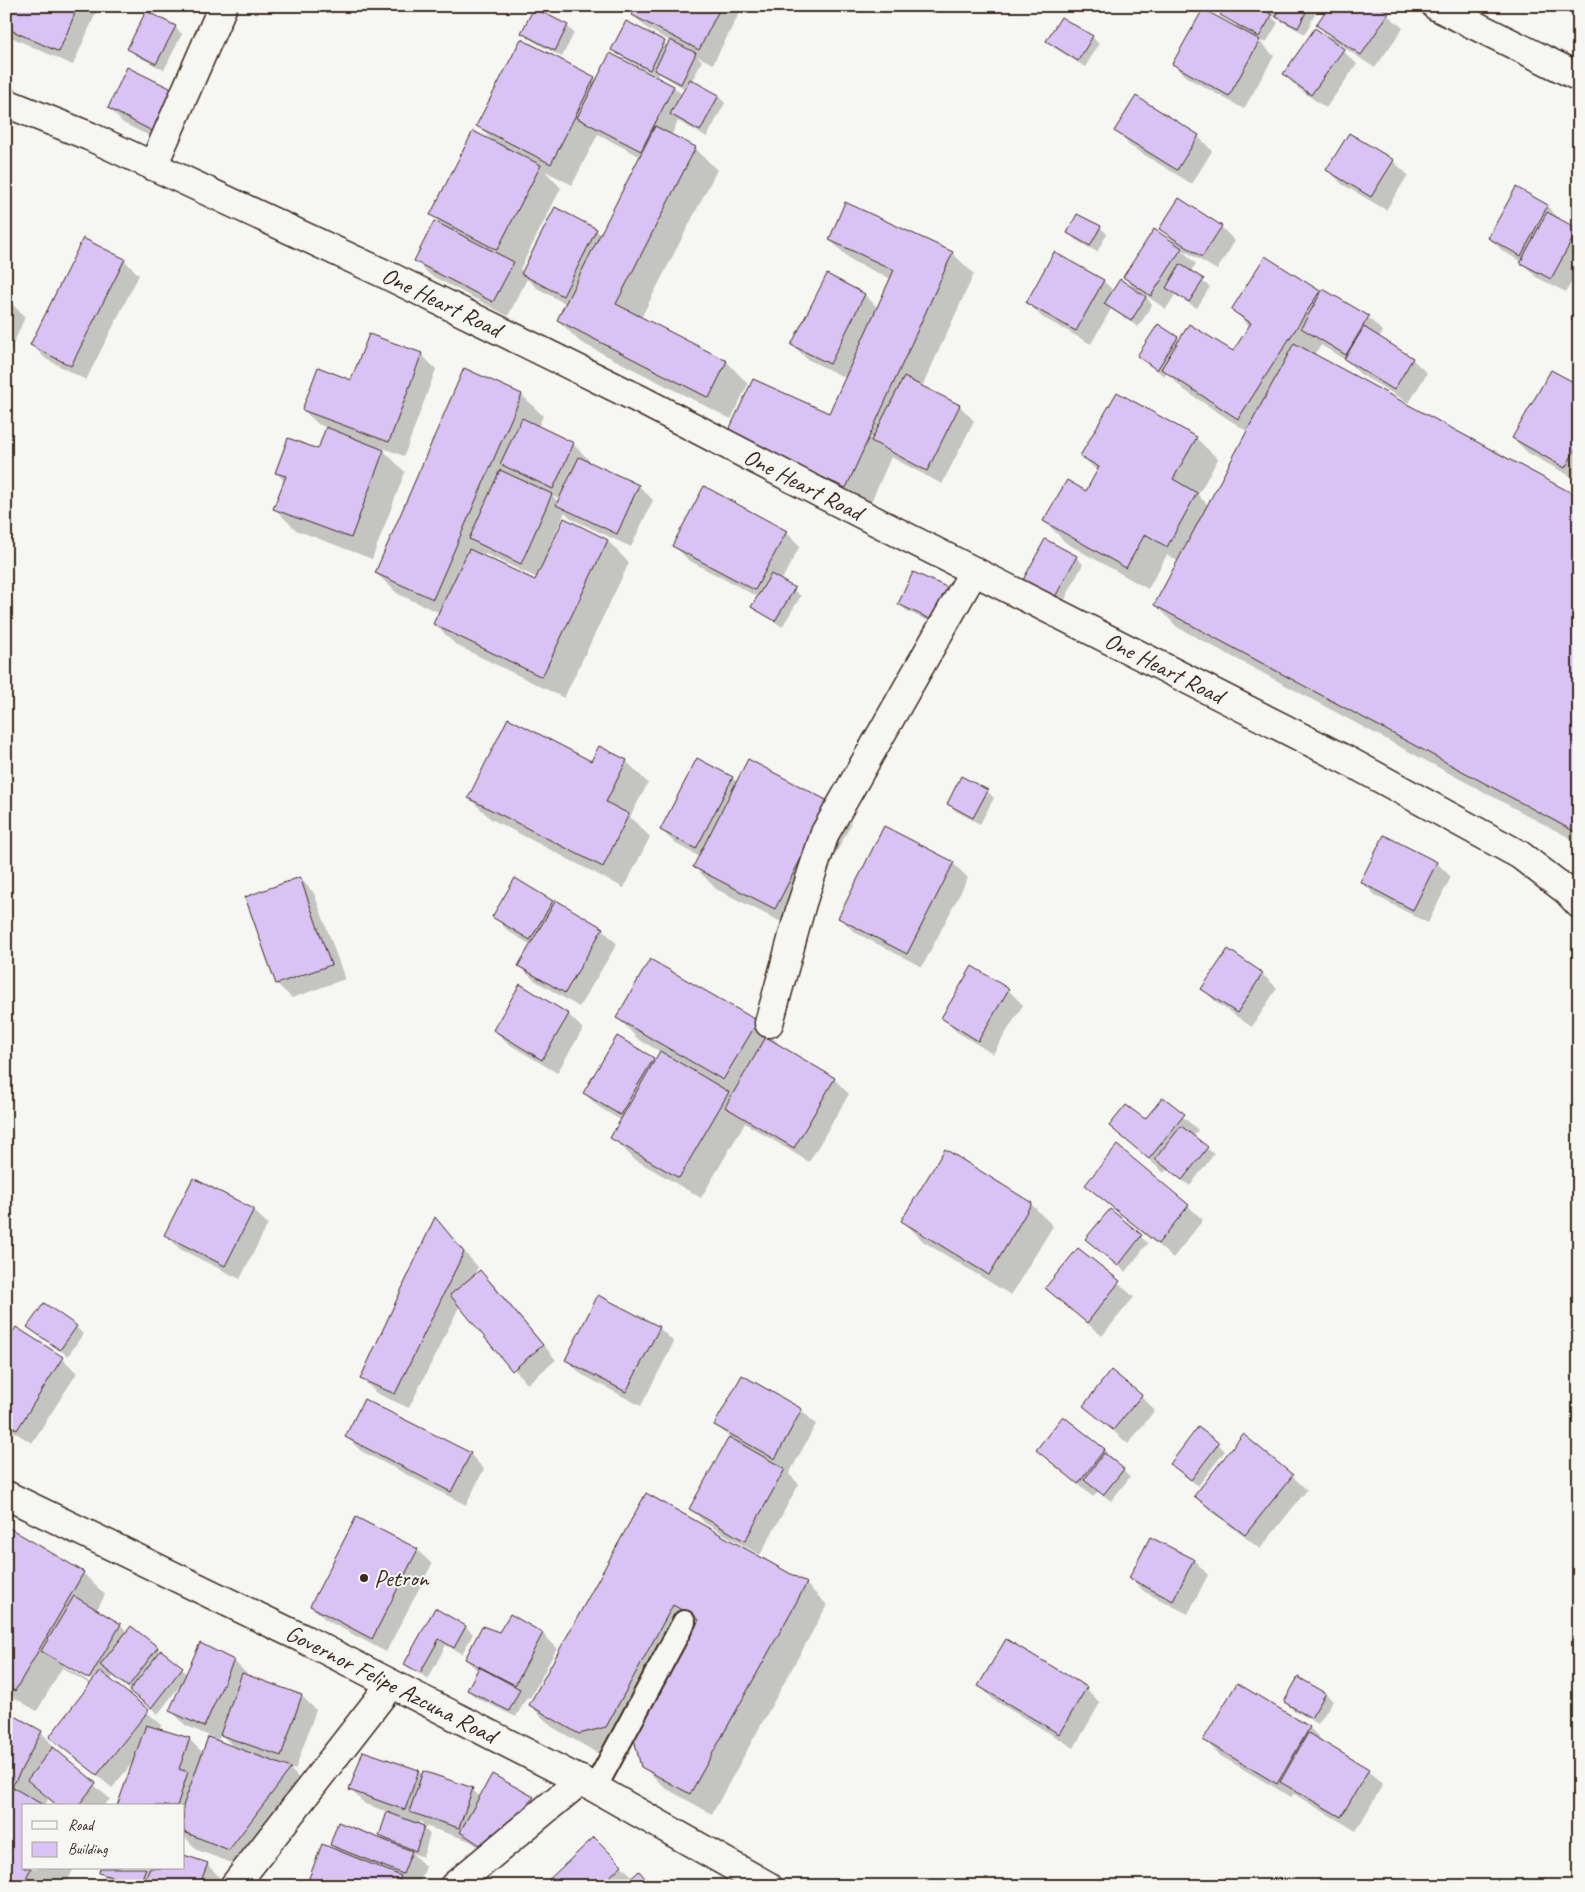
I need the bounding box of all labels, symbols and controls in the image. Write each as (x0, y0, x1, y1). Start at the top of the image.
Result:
street label: One Heart Road (377, 260, 509, 345)
street label: One Heart Road (739, 441, 871, 529)
street label: One Heart Road (1100, 625, 1232, 712)
place label: Petron (374, 1563, 430, 1593)
marker: Petron (358, 1572, 370, 1584)
street label: Governor Felipe Azcuna Road (281, 1617, 505, 1752)
legend (22, 1804, 185, 1870)
text: Road (68, 1816, 95, 1835)
text: Building (68, 1840, 108, 1859)

